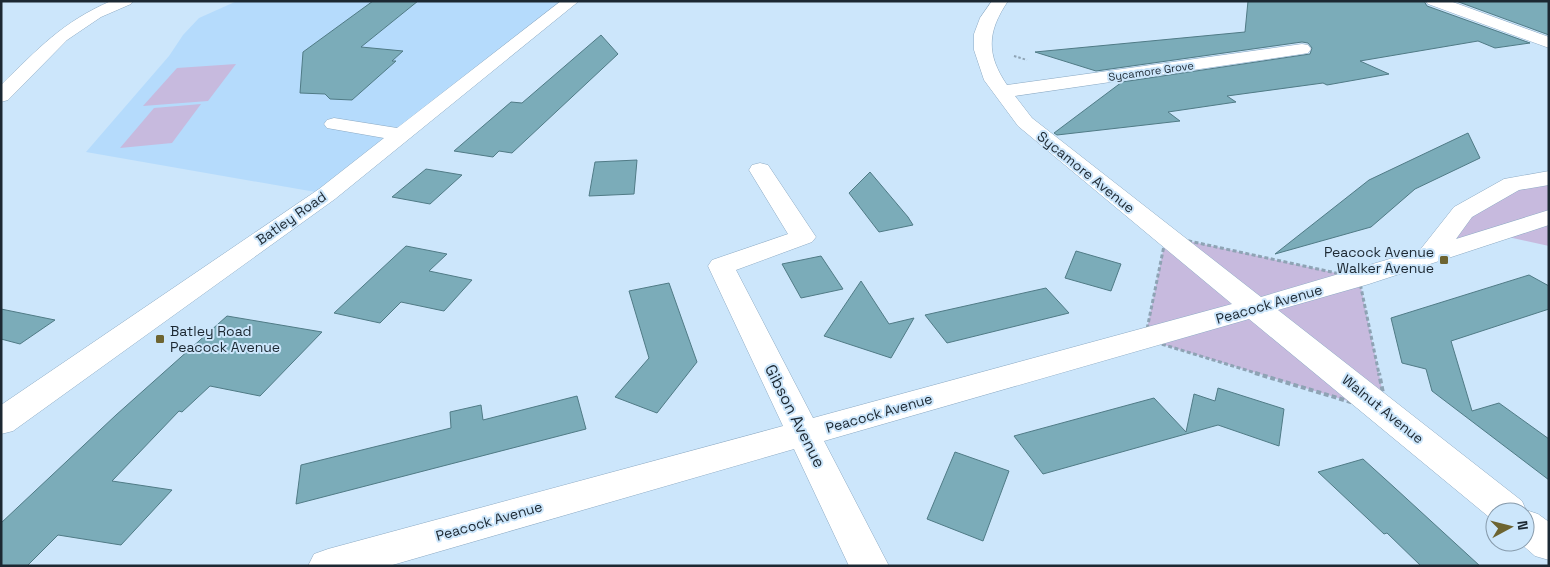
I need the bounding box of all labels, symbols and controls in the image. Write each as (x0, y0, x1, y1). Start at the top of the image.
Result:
street label: Sycamore Grove (1107, 58, 1195, 84)
street label: Sycamore Avenue (1034, 127, 1138, 217)
street label: Batley Road (252, 187, 330, 249)
place label: Peacock Avenue Walker Avenue (1324, 243, 1434, 277)
marker: Peacock Avenue Walker Avenue (1438, 254, 1450, 266)
street label: Peacock Avenue (1214, 280, 1324, 328)
place label: Batley Road Peacock Avenue (170, 322, 280, 356)
marker: Batley Road Peacock Avenue (154, 333, 166, 345)
street label: Gibson Avenue (760, 361, 830, 471)
street label: Walnut Avenue (1339, 371, 1427, 447)
street label: Peacock Avenue (824, 389, 934, 437)
street label: Peacock Avenue (434, 497, 544, 545)
north arrow (1485, 502, 1535, 552)
text: N (1513, 520, 1532, 531)

